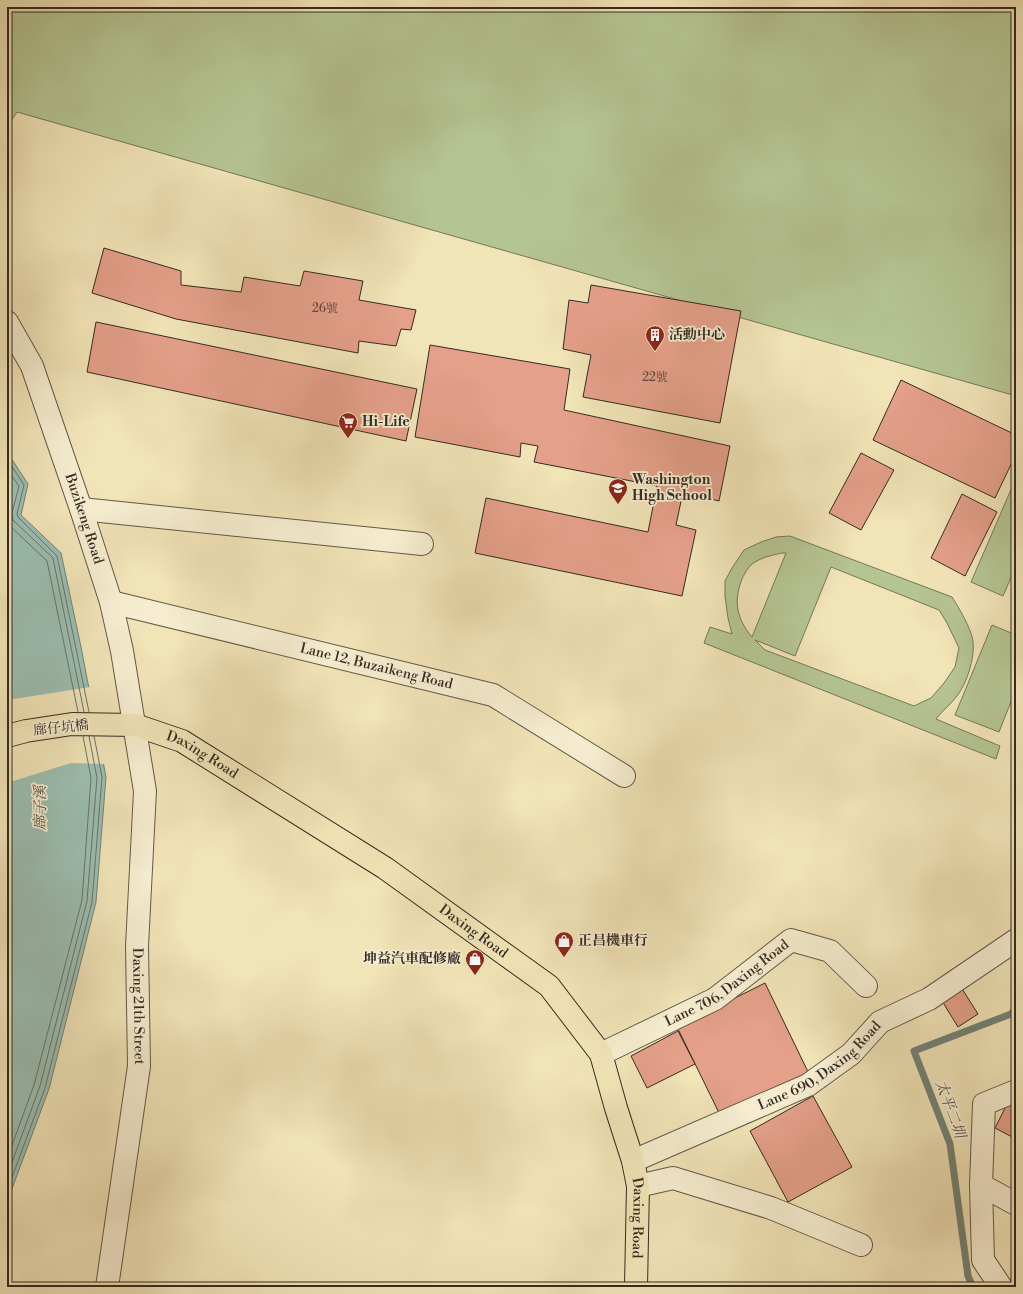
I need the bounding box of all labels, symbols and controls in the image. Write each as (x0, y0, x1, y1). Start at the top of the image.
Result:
house number: 26號 (312, 301, 338, 316)
building icon: 活動中心 (644, 324, 666, 352)
place label: 活動中心 (669, 326, 725, 344)
house number: 22號 (642, 370, 668, 385)
supermarket icon: Hi-Life (337, 411, 359, 439)
place label: Hi-Life (362, 413, 410, 431)
street label: Buzikeng Road (60, 470, 107, 566)
place label: Washington High School (631, 471, 712, 505)
school or university icon: Washington High School (607, 477, 629, 505)
street label: Lane 12, Buzaikeng Road (298, 639, 455, 694)
street label: 廍仔坑橋 (32, 716, 90, 740)
street label: Daxing Road (164, 727, 242, 783)
water label: 廍子溪 (31, 784, 50, 831)
street label: Daxing Road (435, 901, 511, 962)
shop icon: 正昌機車行 (553, 930, 575, 958)
place label: 正昌機車行 (578, 932, 648, 950)
street label: Lane 706, Daxing Road (662, 936, 793, 1031)
street label: Daxing 21th Street (128, 948, 148, 1065)
shop icon: 坤益汽車配修廠 (464, 948, 486, 976)
place label: 坤益汽車配修廠 (363, 950, 461, 968)
street label: Lane 690, Daxing Road (755, 1017, 885, 1115)
water label: 太平二圳 (931, 1078, 970, 1143)
street label: Daxing Road (628, 1176, 647, 1258)

